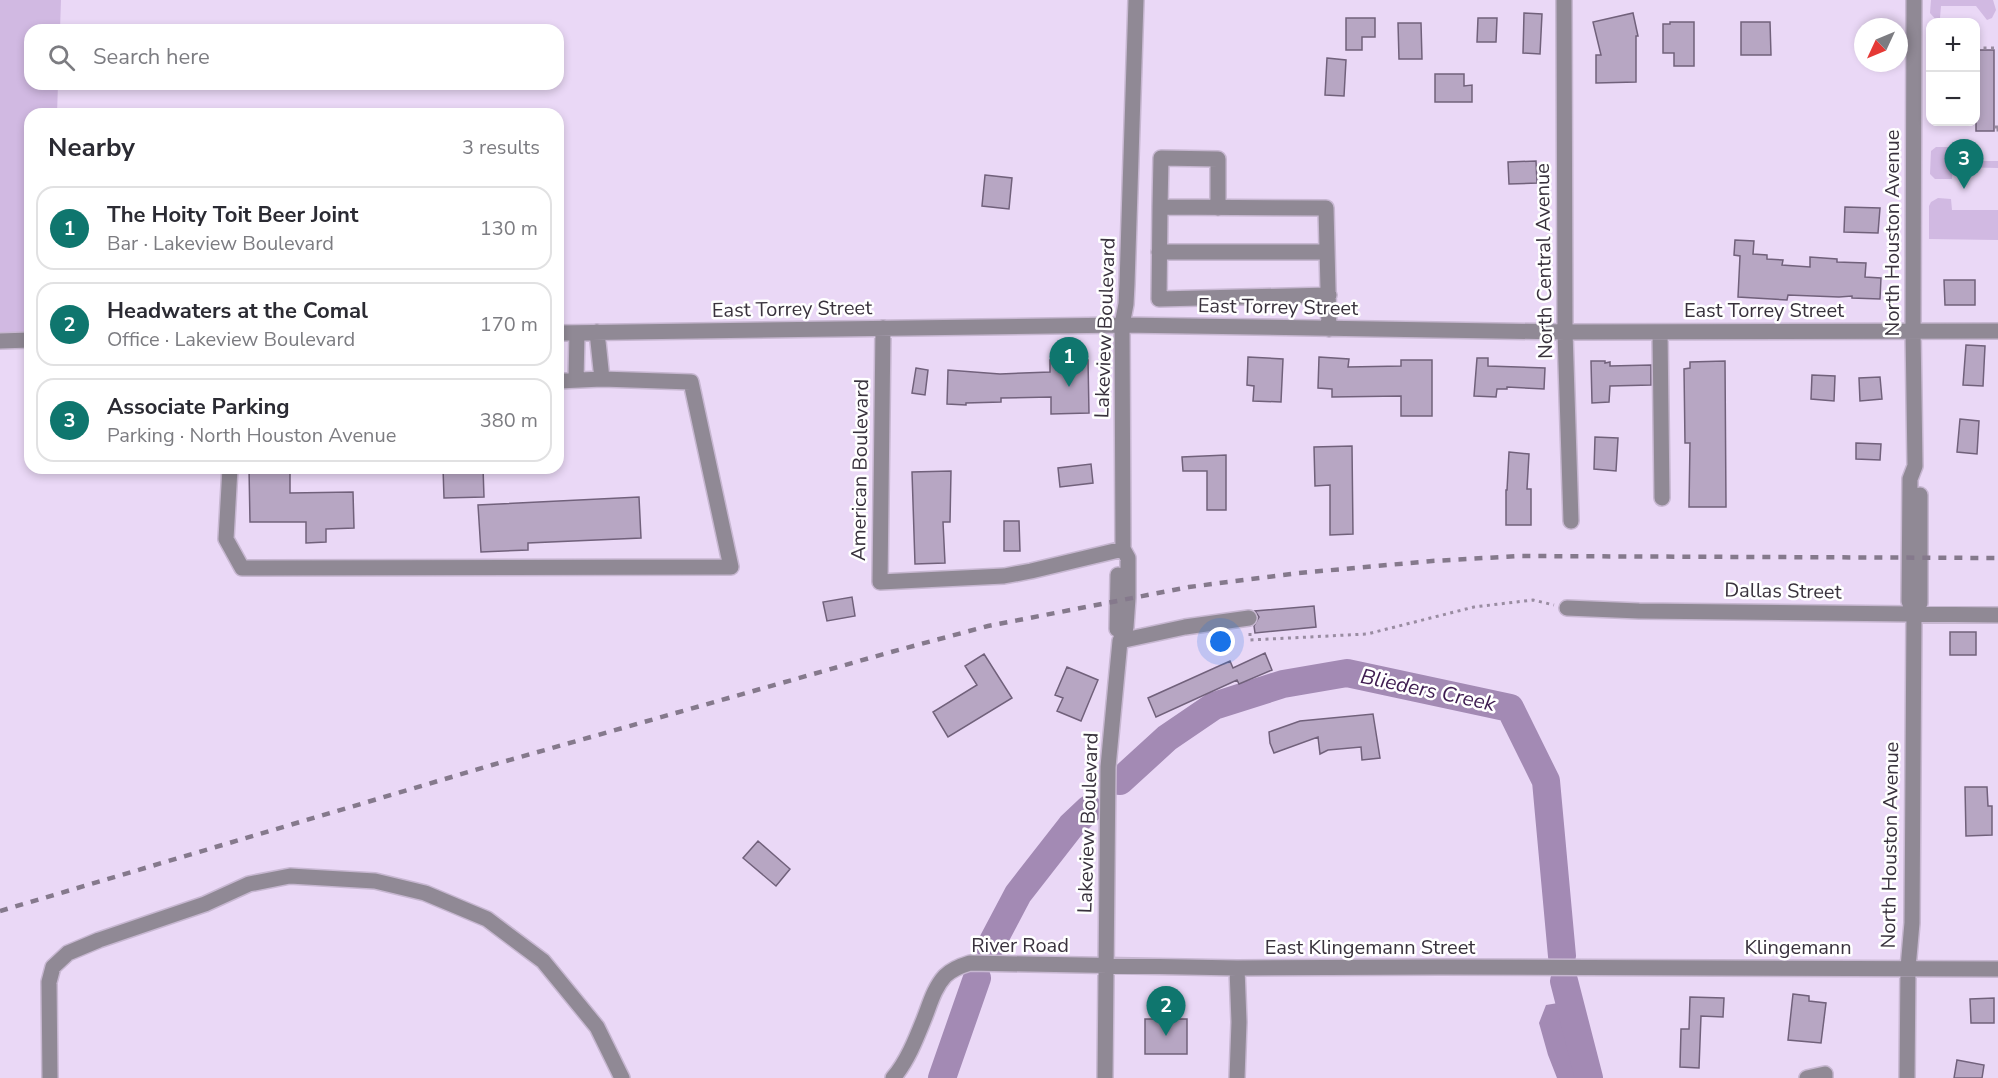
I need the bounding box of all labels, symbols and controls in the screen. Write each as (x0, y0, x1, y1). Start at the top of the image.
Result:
north arrow (1854, 18, 1908, 72)
map controls (1926, 18, 1980, 126)
button: + (1926, 18, 1980, 72)
search box (24, 24, 564, 90)
icon: search (45, 41, 78, 74)
text: Search here (93, 42, 210, 72)
button: − (1926, 72, 1980, 126)
text: Nearby (48, 130, 135, 165)
street label: North Houston Avenue (1879, 130, 1906, 336)
text: 3 results (462, 134, 540, 161)
pin: 3 (1944, 140, 1984, 189)
street label: North Central Avenue (1529, 163, 1559, 359)
text: The Hoity Toit Beer Joint (107, 200, 358, 230)
text: 1 (64, 215, 76, 242)
text: 130 m (480, 215, 538, 242)
text: Bar · Lakeview Boulevard (107, 230, 334, 257)
street label: Lakeview Boulevard (1088, 237, 1122, 419)
street label: East Torrey Street (1198, 292, 1359, 322)
street label: East Torrey Street (712, 294, 873, 324)
text: Headwaters at the Comal (107, 296, 368, 326)
street label: East Torrey Street (1684, 297, 1845, 324)
text: 2 (64, 311, 76, 338)
text: 170 m (480, 311, 538, 338)
text: Office · Lakeview Boulevard (107, 326, 355, 353)
pin: 1 (1050, 338, 1088, 387)
street label: American Boulevard (845, 379, 875, 561)
text: Associate Parking (107, 392, 290, 422)
text: 3 (64, 407, 76, 434)
text: 380 m (480, 407, 538, 434)
text: Parking · North Houston Avenue (107, 422, 396, 449)
street label: Dallas Street (1724, 576, 1843, 606)
your location (1206, 627, 1235, 656)
water label: Blieders Creek (1358, 662, 1498, 718)
street label: Lakeview Boulevard (1071, 732, 1105, 914)
street label: North Houston Avenue (1875, 741, 1905, 949)
street label: River Road (971, 932, 1069, 959)
street label: East Klingemann Street (1265, 934, 1476, 961)
street label: Klingemann (1744, 934, 1852, 961)
pin: 2 (1146, 986, 1186, 1036)

